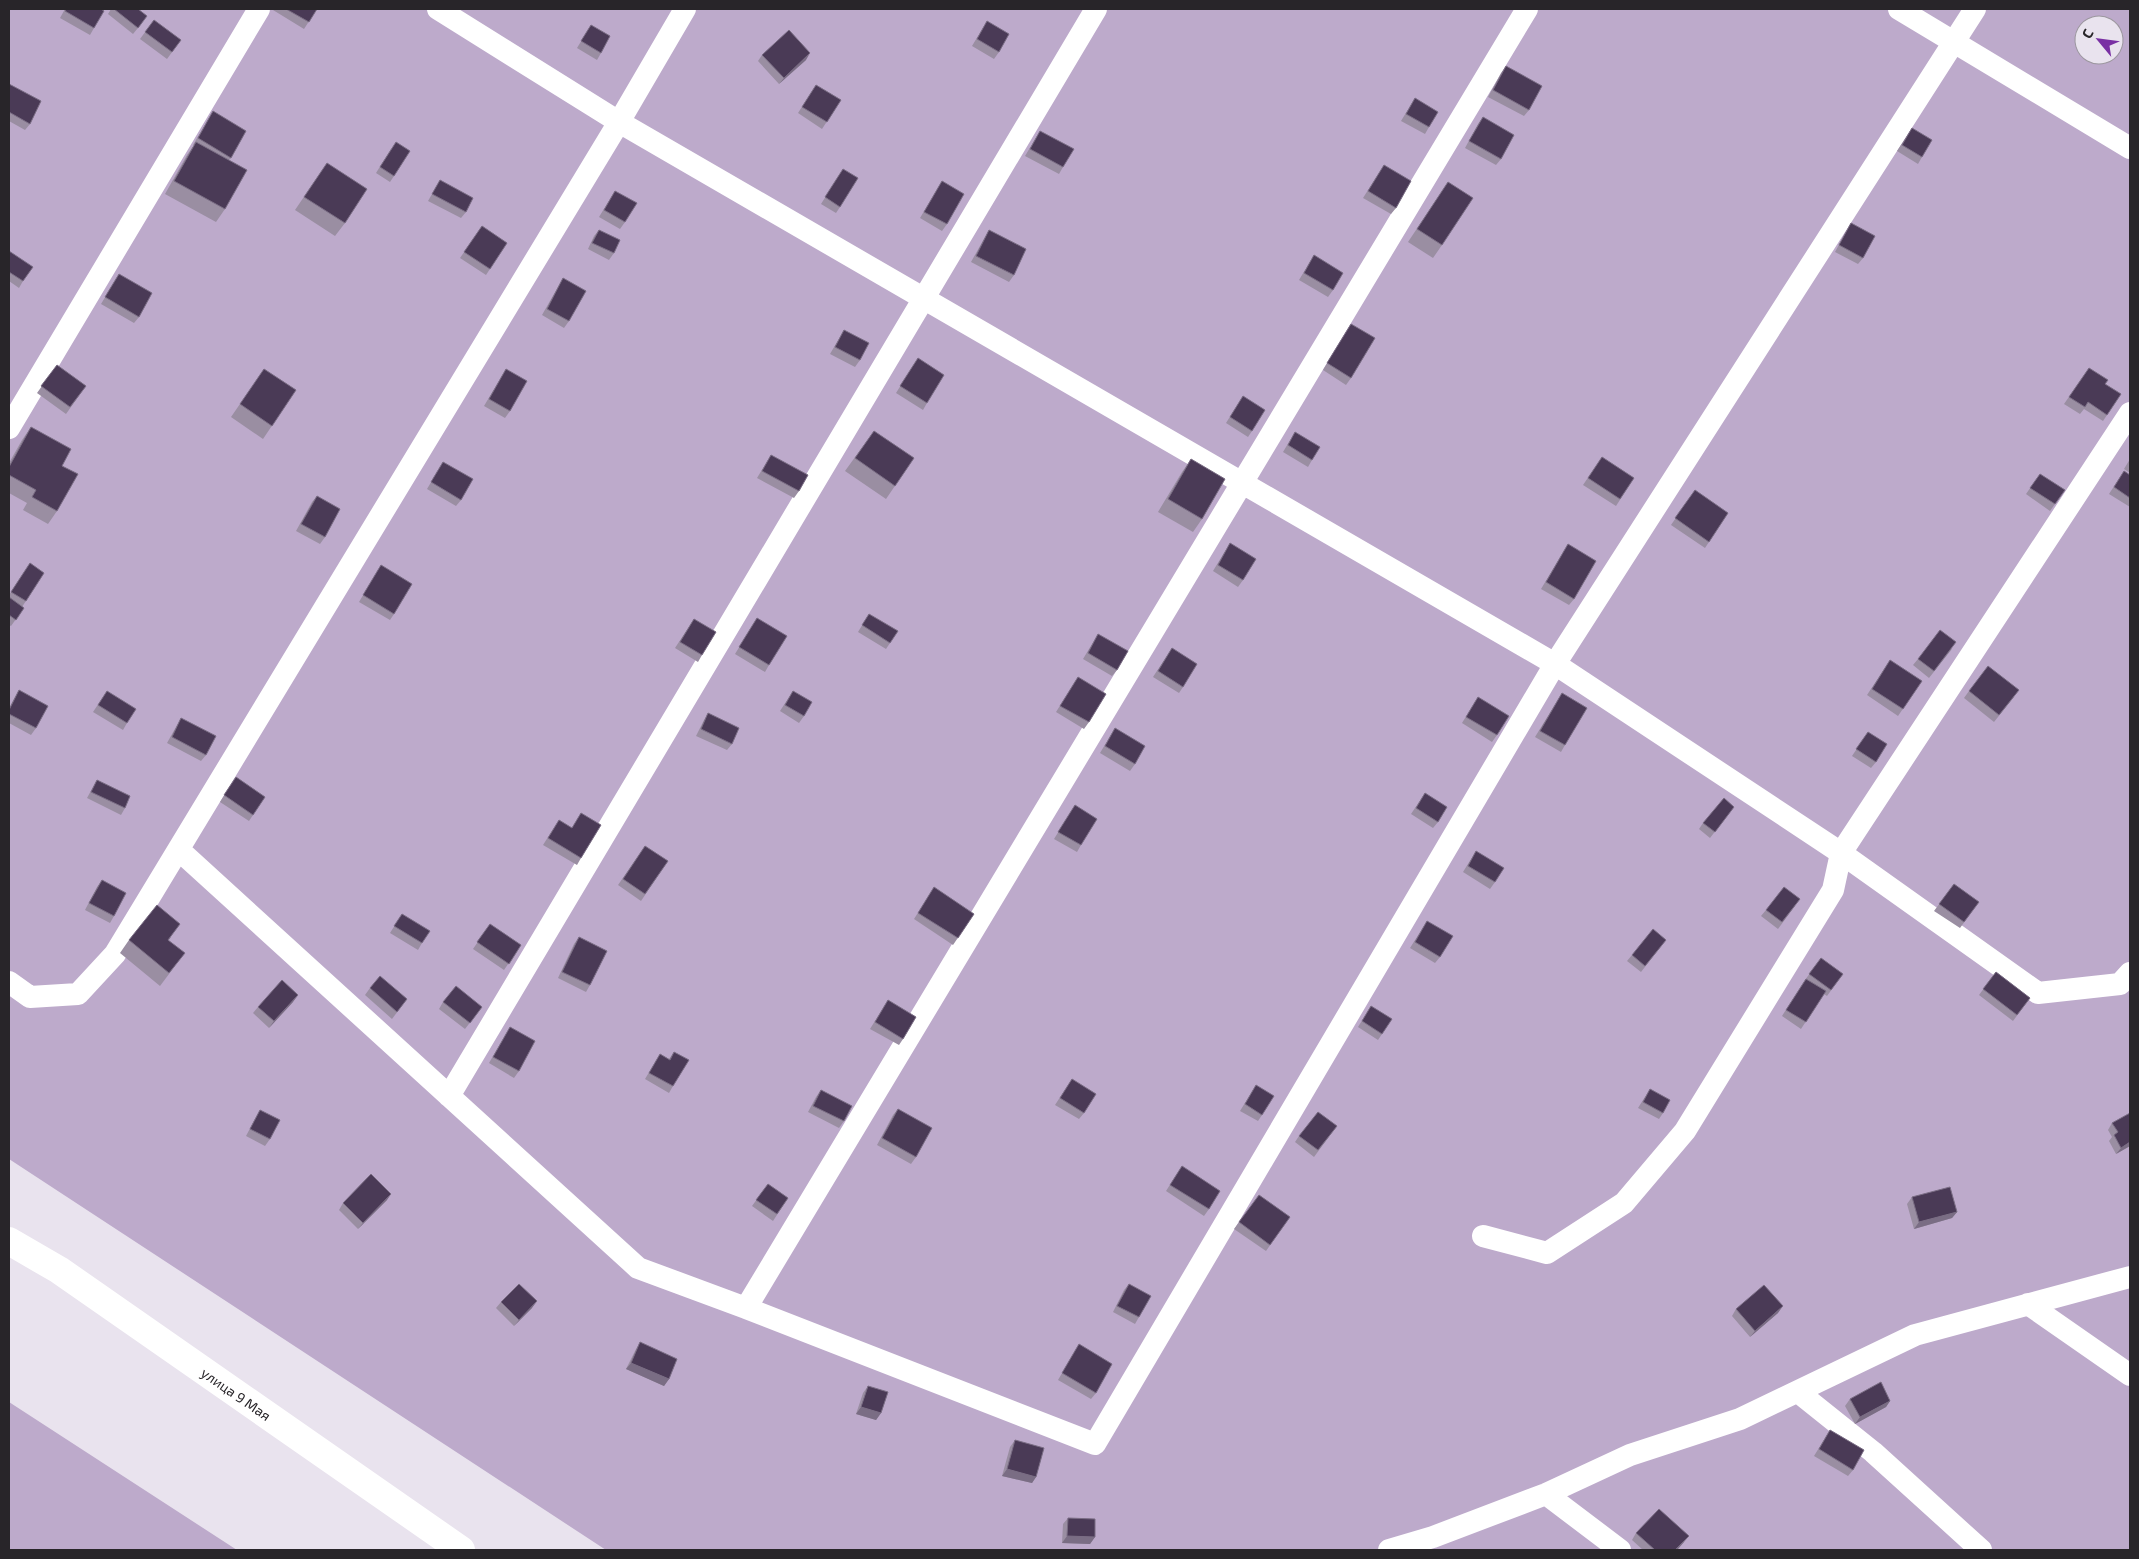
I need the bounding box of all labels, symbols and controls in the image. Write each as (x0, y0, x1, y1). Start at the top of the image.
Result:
north arrow (2074, 15, 2124, 65)
text: С (2078, 26, 2097, 41)
street label: улица 9 Мая (198, 1363, 275, 1424)

